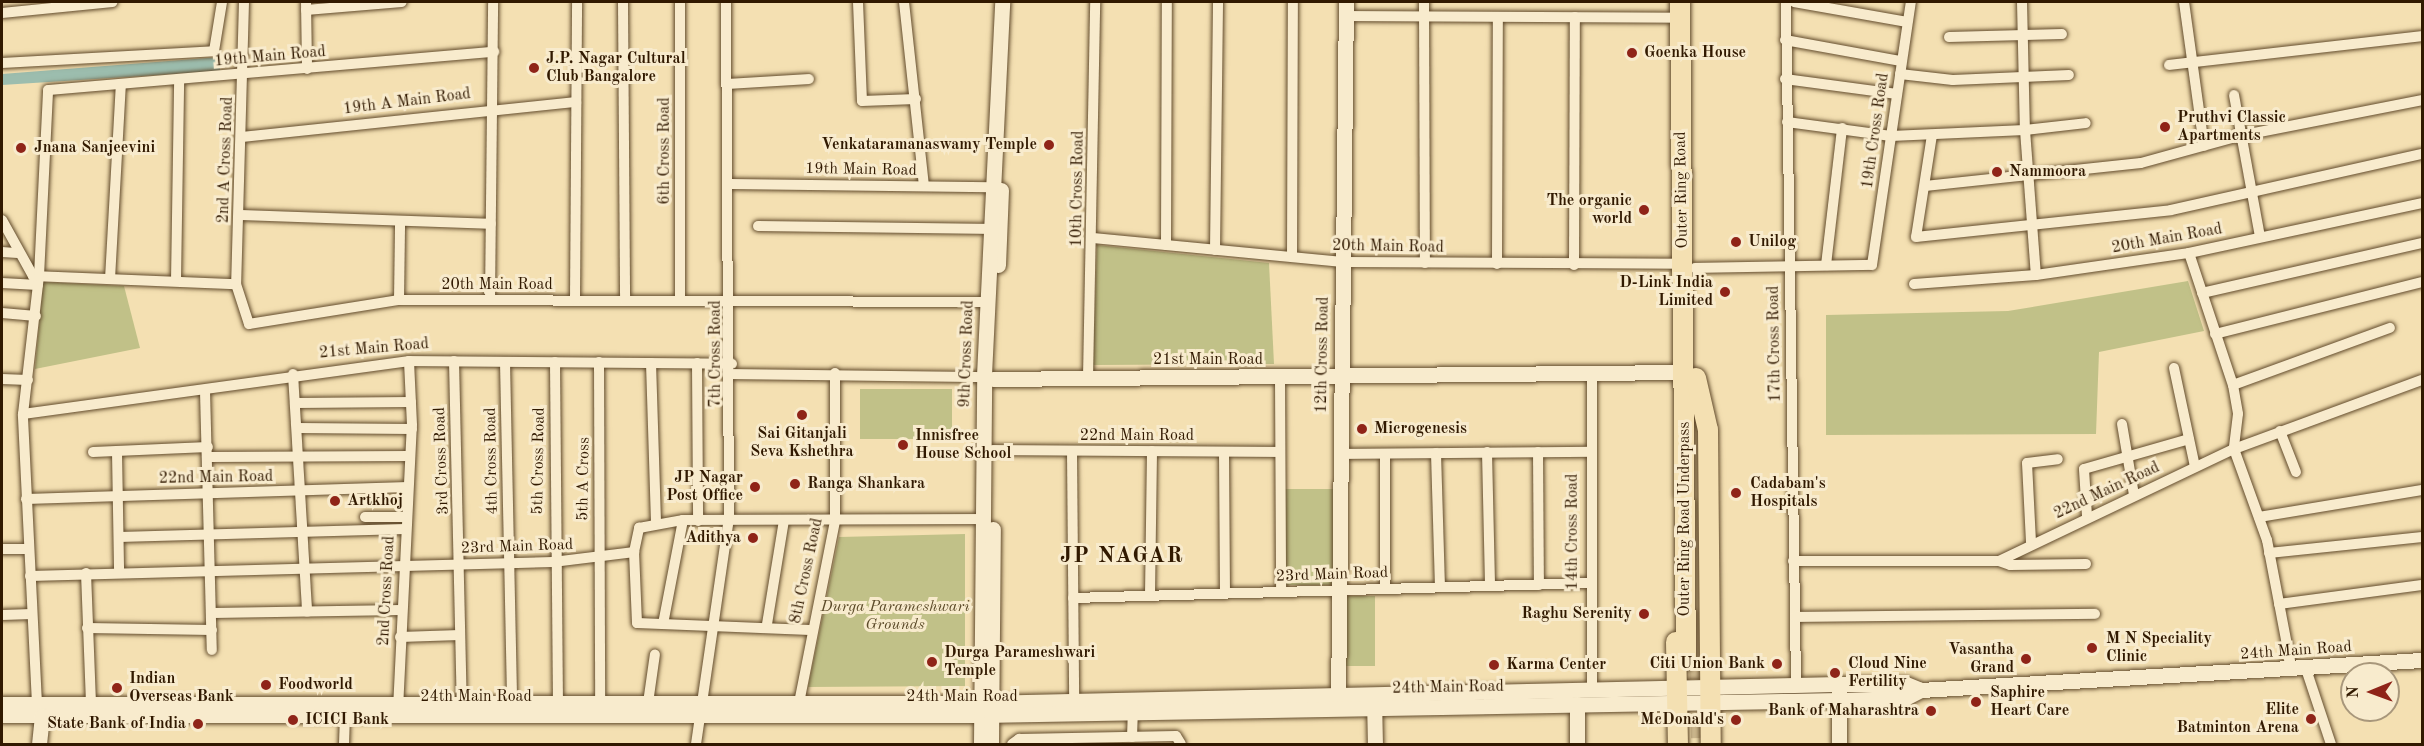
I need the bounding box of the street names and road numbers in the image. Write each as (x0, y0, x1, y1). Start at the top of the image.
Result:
street label: 19th Main Road (214, 43, 326, 71)
street label: 19th Cross Road (1858, 72, 1894, 190)
street label: 19th A Main Road (342, 85, 472, 119)
street label: 2nd A Cross Road (214, 96, 238, 224)
street label: 6th Cross Road (655, 97, 675, 205)
street label: 10th Cross Road (1067, 131, 1089, 247)
street label: Outer Ring Road (1671, 131, 1693, 249)
street label: 19th Main Road (805, 159, 917, 181)
street label: 20th Main Road (2110, 220, 2224, 258)
street label: 20th Main Road (1332, 236, 1444, 258)
street label: 20th Main Road (441, 275, 553, 295)
street label: 17th Cross Road (1764, 286, 1786, 402)
street label: 12th Cross Road (1312, 297, 1334, 413)
street label: 7th Cross Road (706, 300, 726, 408)
street label: 9th Cross Road (956, 300, 978, 408)
street label: 21st Main Road (318, 335, 430, 363)
street label: 21st Main Road (1153, 350, 1263, 370)
street label: 3rd Cross Road (431, 407, 453, 515)
street label: 4th Cross Road (481, 407, 503, 515)
street label: 5th Cross Road (528, 407, 550, 515)
street label: Outer Ring Road Underpass (1675, 422, 1695, 616)
street label: 22nd Main Road (1080, 426, 1194, 446)
street label: 5th A Cross (574, 437, 594, 521)
street label: 22nd Main Road (2051, 458, 2163, 524)
street label: 22nd Main Road (159, 467, 273, 489)
street label: 14th Cross Road (1563, 474, 1583, 590)
street label: 8th Cross Road (786, 517, 828, 625)
street label: 23rd Main Road (461, 535, 573, 559)
street label: 2nd Cross Road (375, 536, 399, 646)
street label: 23rd Main Road (1276, 563, 1388, 587)
street label: 24th Main Road (2240, 638, 2352, 664)
street label: 24th Main Road (1392, 677, 1504, 699)
street label: 24th Main Road (420, 687, 532, 707)
street label: 24th Main Road (906, 687, 1018, 707)

